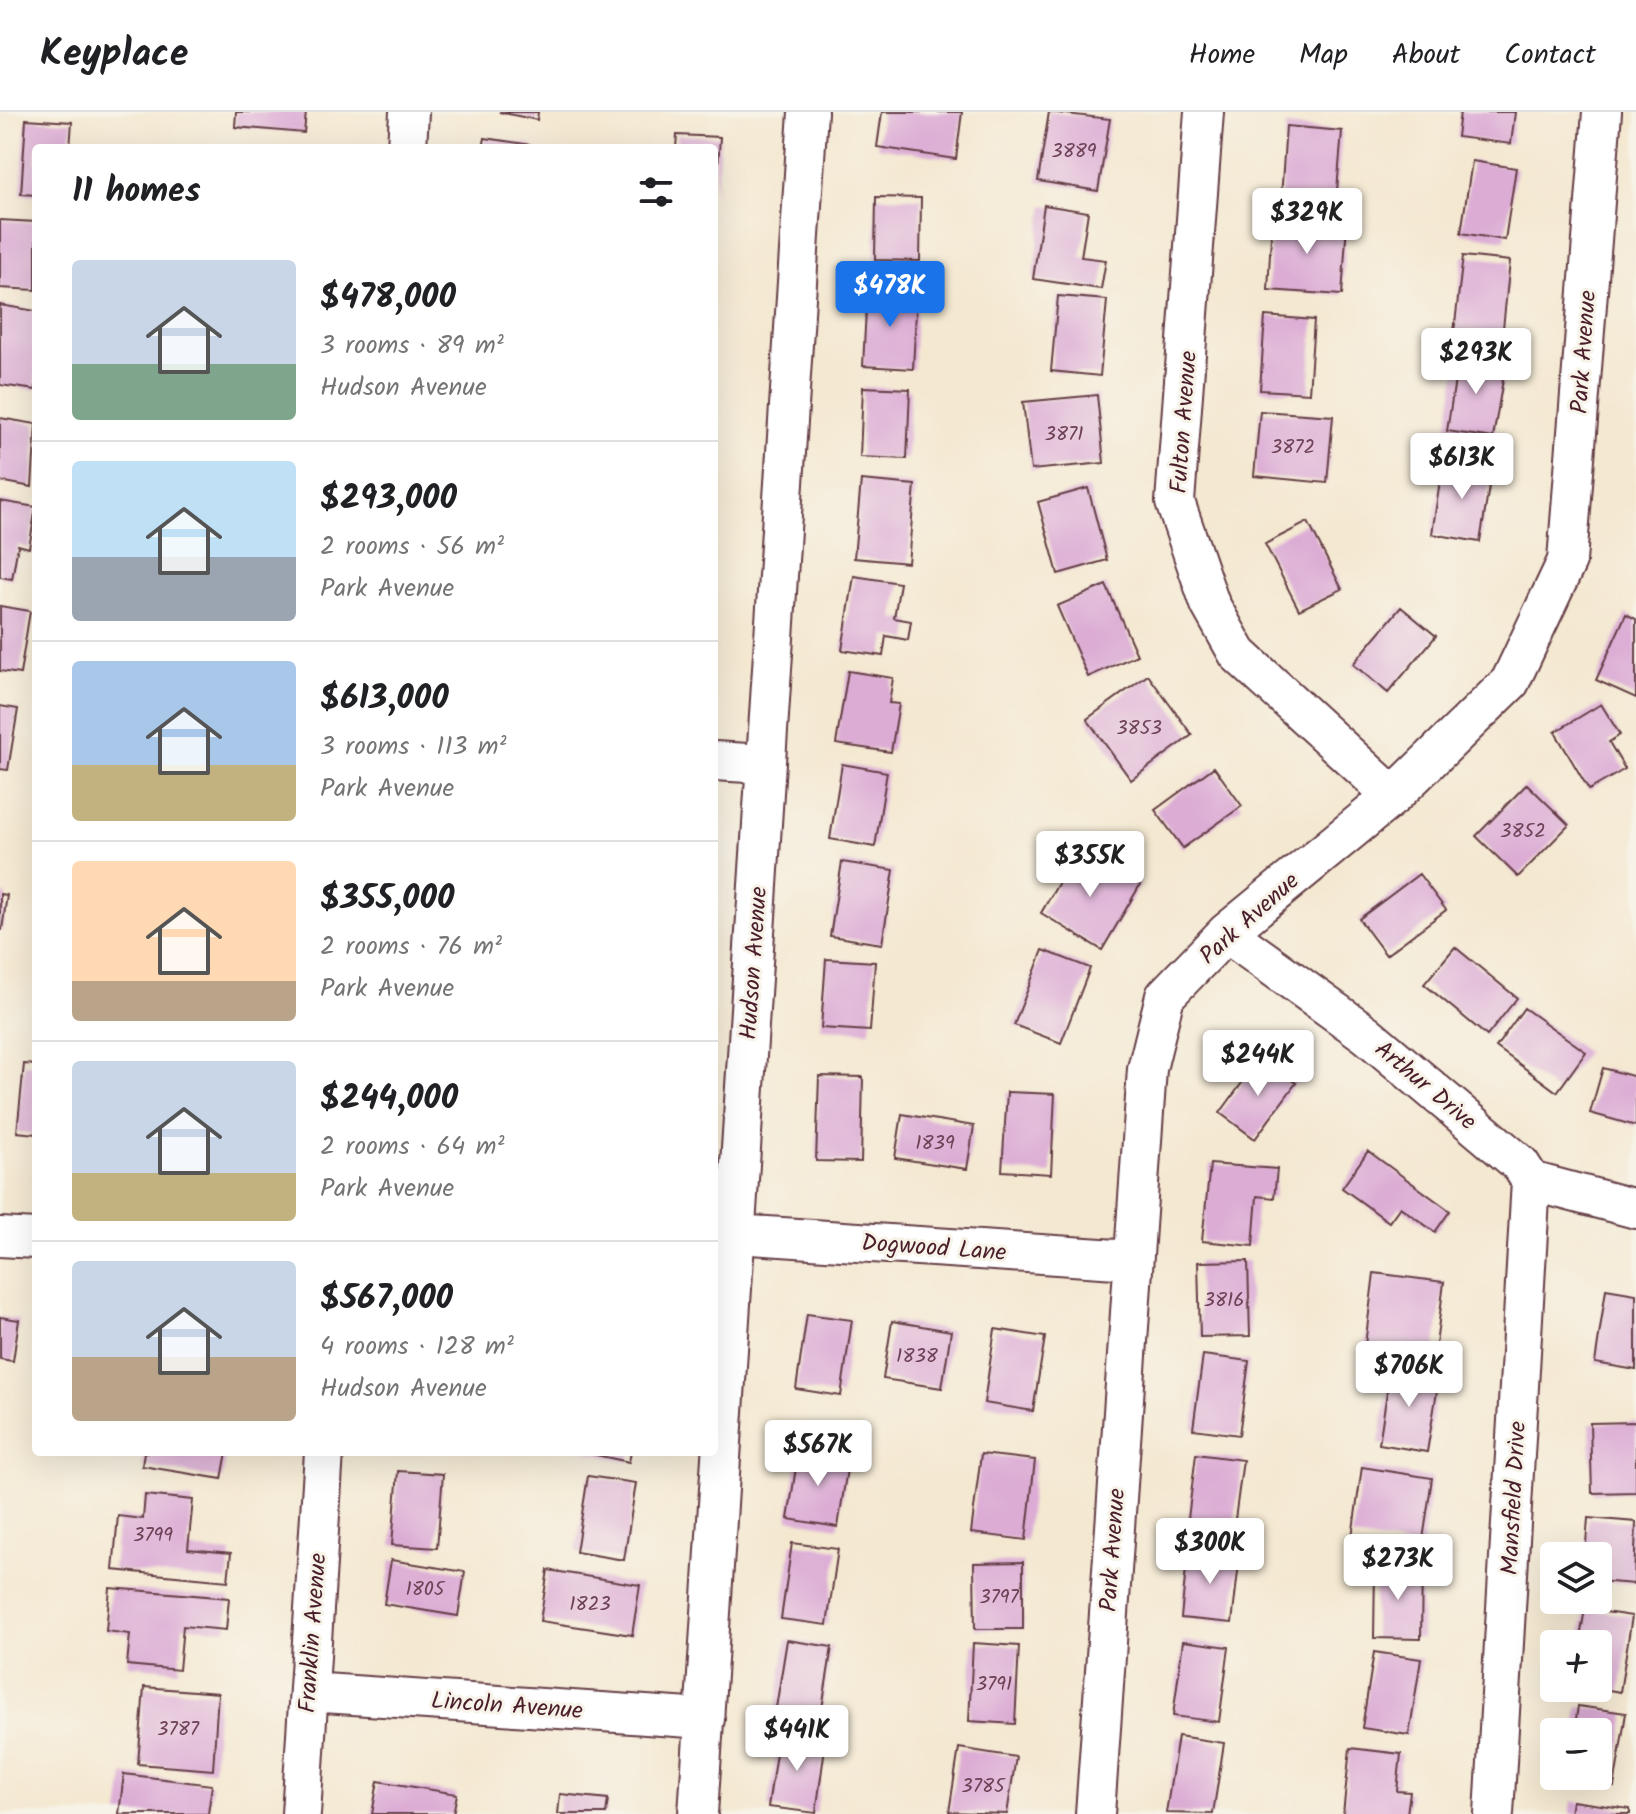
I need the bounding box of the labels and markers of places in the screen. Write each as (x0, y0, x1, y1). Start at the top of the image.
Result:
pin: $329K (1251, 188, 1363, 256)
pin: $478K (834, 261, 946, 329)
pin: $293K (1420, 328, 1532, 396)
pin: $613K (1406, 433, 1518, 501)
pin: $355K (1034, 831, 1146, 899)
pin: $244K (1202, 1030, 1314, 1098)
pin: $706K (1353, 1341, 1465, 1409)
pin: $567K (762, 1420, 874, 1488)
pin: $300K (1154, 1518, 1266, 1586)
pin: $273K (1342, 1534, 1454, 1602)
pin: $441K (741, 1705, 853, 1773)

